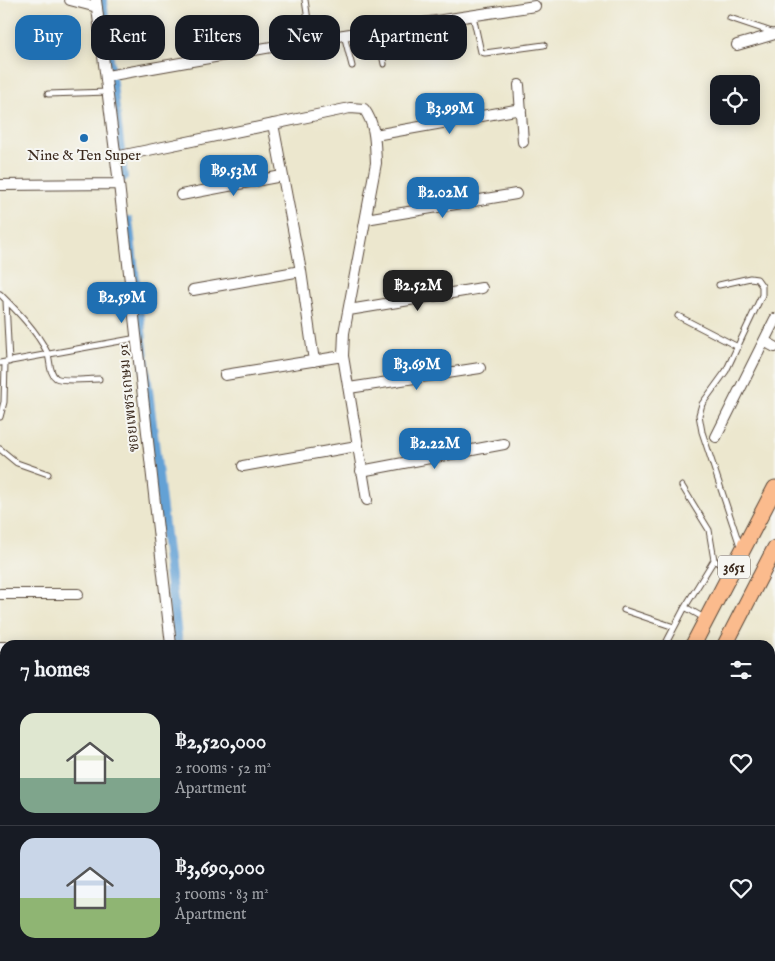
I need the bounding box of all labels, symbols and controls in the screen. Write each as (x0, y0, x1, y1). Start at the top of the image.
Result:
chip: Buy (15, 15, 81, 60)
chip: Rent (91, 15, 165, 60)
chip: Filters (175, 15, 259, 60)
chip: New (269, 15, 340, 60)
chip: Apartment (350, 15, 467, 60)
map controls (710, 75, 760, 125)
button: locate (710, 75, 760, 125)
pin: ฿3.99M (409, 92, 491, 135)
text: ฿3.99M (426, 99, 474, 119)
marker: Nine & Ten Super (78, 132, 90, 144)
place label: Nine & Ten Super (27, 146, 141, 165)
pin: ฿9.53M (193, 154, 275, 197)
text: ฿9.53M (211, 161, 257, 181)
pin: ฿2.02M (402, 176, 484, 219)
text: ฿2.02M (418, 183, 468, 203)
pin: ฿2.52M (377, 270, 459, 312)
text: ฿2.52M (394, 276, 442, 296)
pin: ฿2.59M (81, 282, 163, 324)
text: ฿2.59M (98, 288, 146, 308)
street label: ซอยเพชรเกษม 91 (113, 343, 144, 453)
pin: ฿3.69M (376, 348, 458, 391)
text: ฿3.69M (393, 355, 441, 375)
pin: ฿2.22M (394, 428, 476, 470)
text: ฿2.22M (410, 434, 460, 454)
road number: 3651 (718, 556, 750, 578)
icon: filters (727, 656, 755, 684)
text: 7 homes (20, 657, 90, 684)
text: ฿2,520,000 (175, 729, 266, 756)
icon: home (60, 733, 120, 793)
icon: heart (727, 749, 755, 777)
text: 2 rooms · 52 m² (175, 759, 271, 779)
text: Apartment (175, 779, 246, 799)
text: ฿3,690,000 (175, 855, 265, 882)
icon: home (60, 858, 120, 918)
icon: heart (727, 874, 755, 902)
text: 3 rooms · 83 m² (175, 885, 269, 905)
text: Apartment (175, 905, 246, 925)

